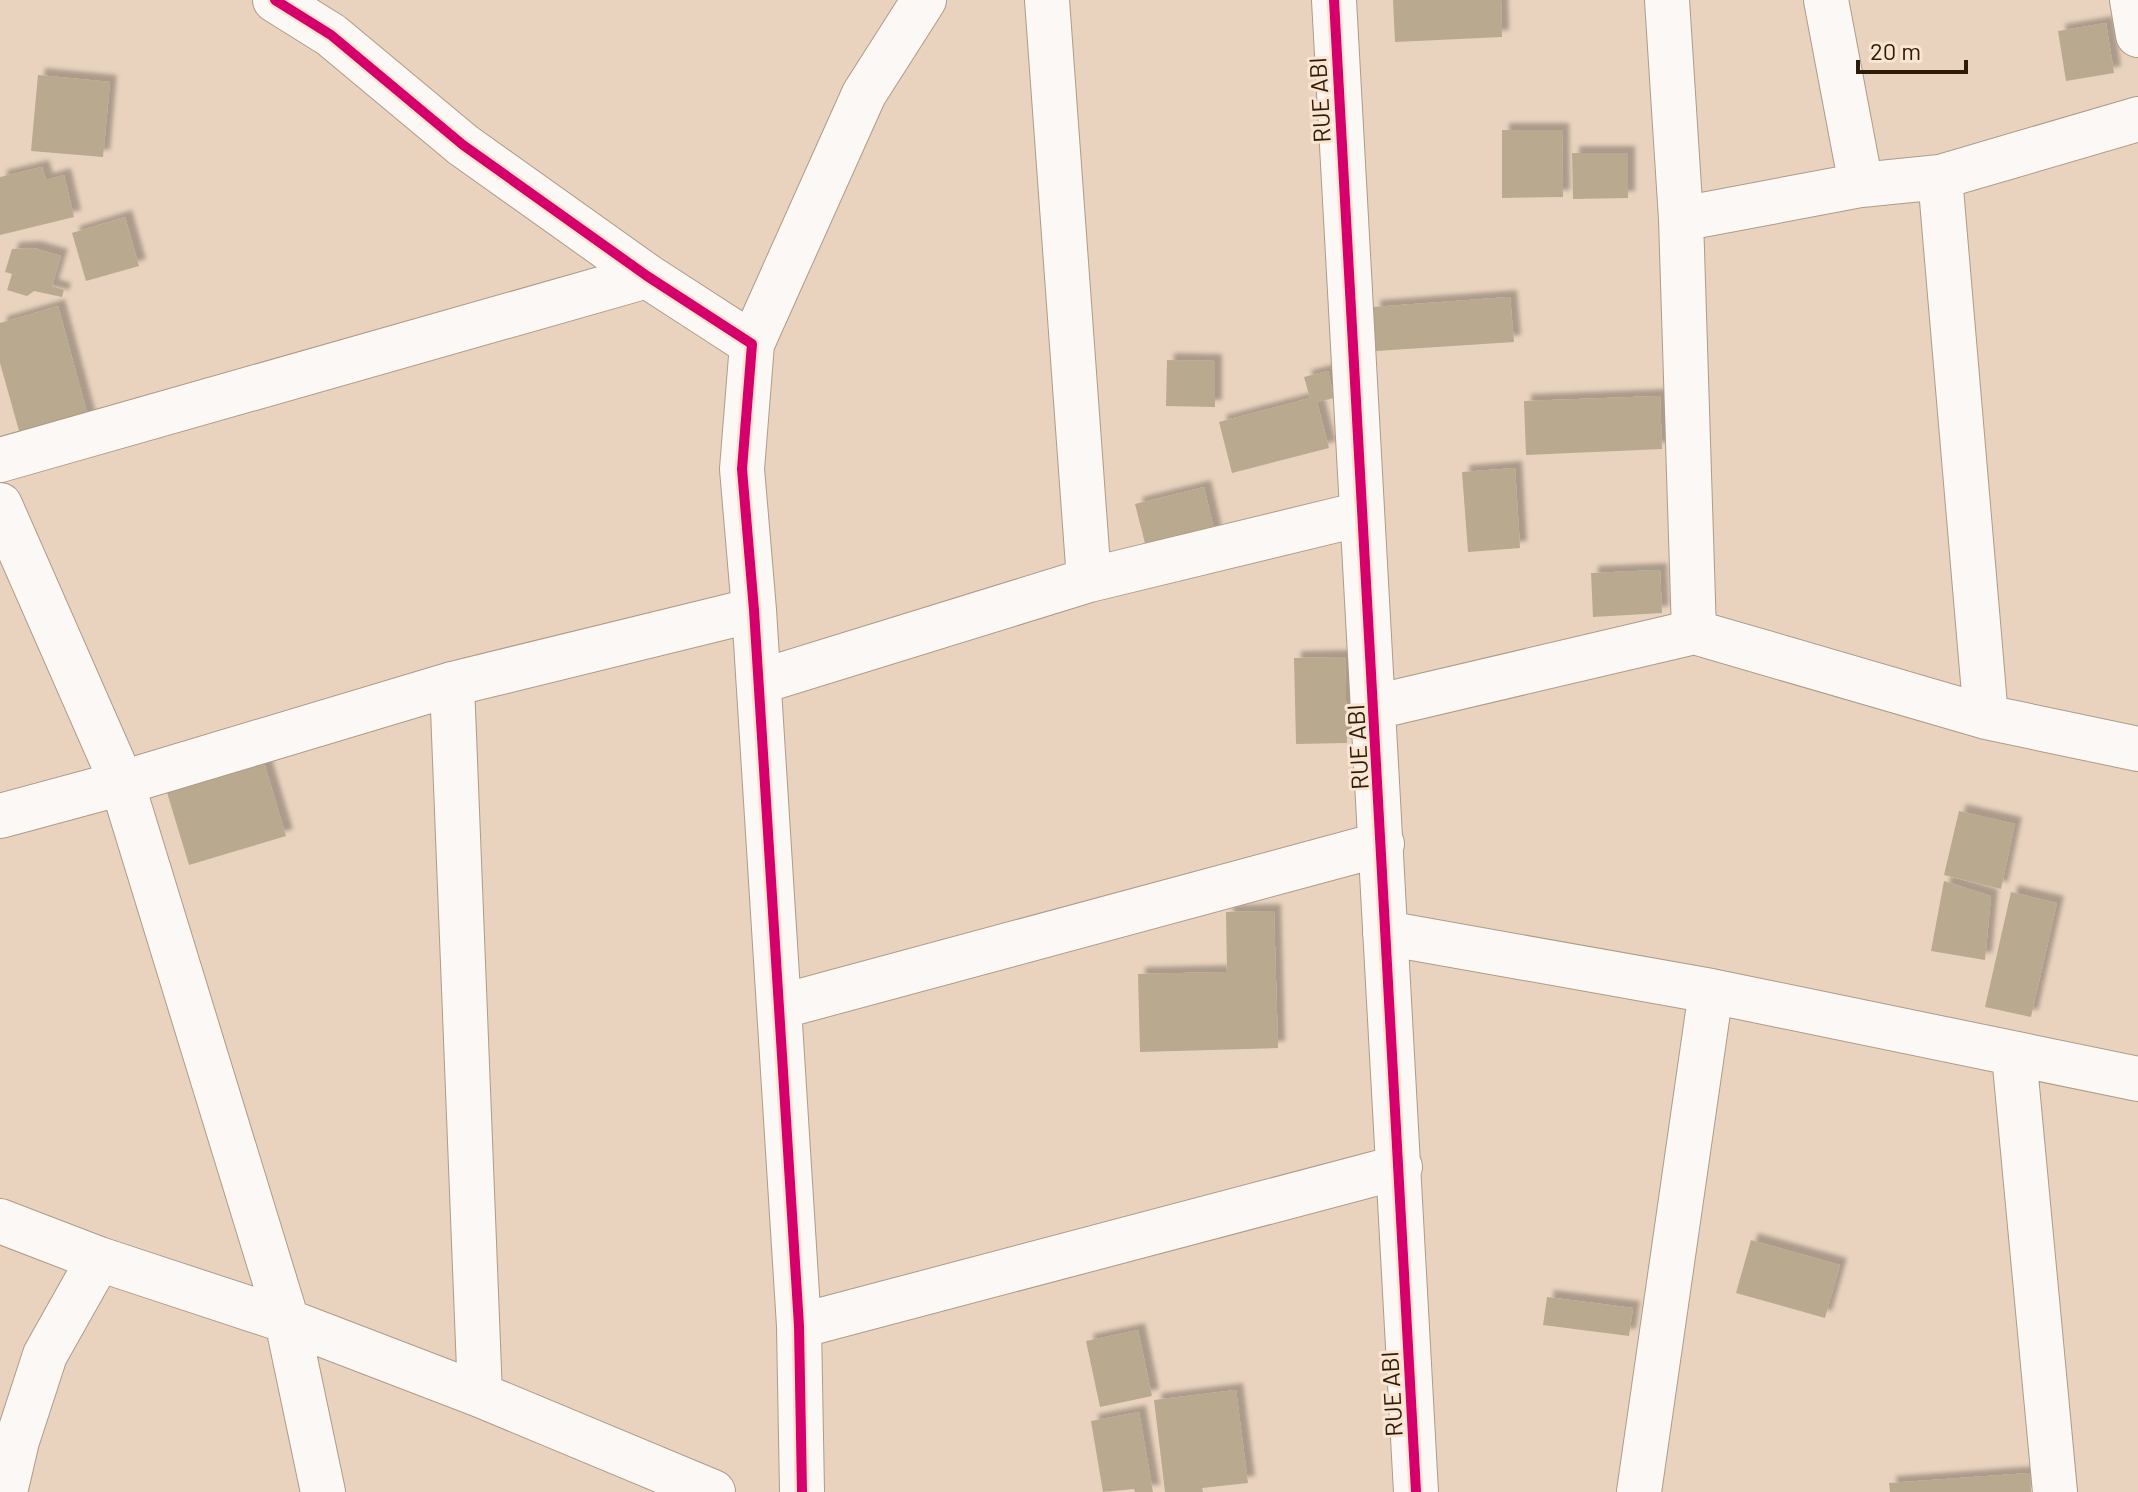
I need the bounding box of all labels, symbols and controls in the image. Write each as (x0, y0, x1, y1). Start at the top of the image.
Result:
scale bar (1858, 24, 1966, 74)
text: 20 m (1870, 36, 1921, 65)
street label: RUE ABI (1302, 57, 1336, 143)
street label: RUE ABI (1340, 704, 1374, 790)
street label: RUE ABI (1374, 1351, 1408, 1437)

